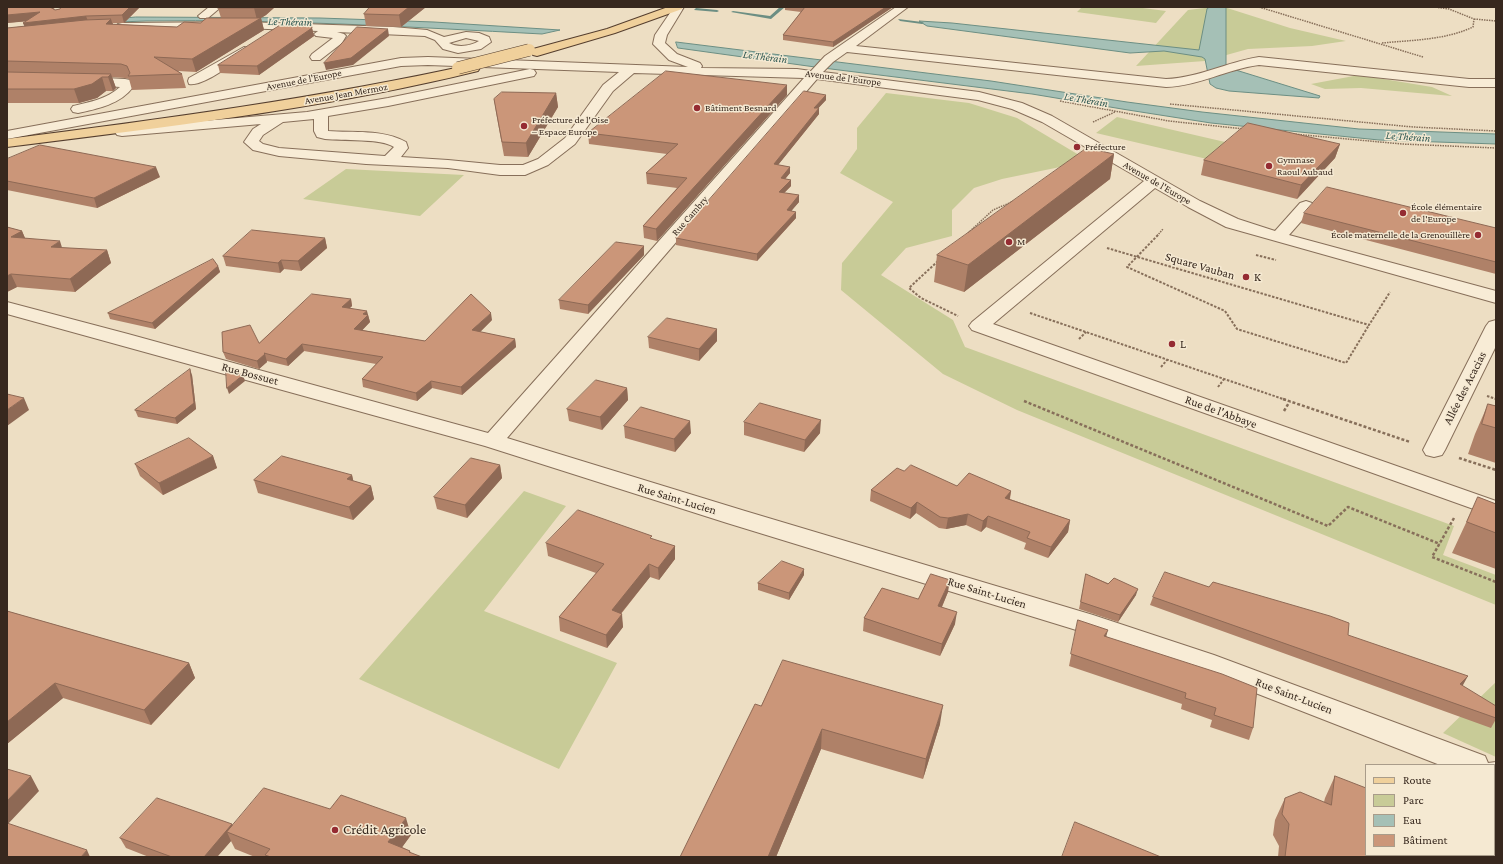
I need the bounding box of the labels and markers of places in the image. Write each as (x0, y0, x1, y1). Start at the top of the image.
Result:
place label: Bâtiment Besnard (705, 102, 776, 114)
marker: Bâtiment Besnard (692, 103, 702, 113)
place label: Préfecture de l'Oise – Espace Europe (532, 114, 609, 138)
marker: Préfecture de l'Oise – Espace Europe (519, 121, 529, 131)
place label: Préfecture (1085, 141, 1126, 153)
marker: Préfecture (1072, 142, 1082, 152)
place label: Gymnase Raoul Aubaud (1277, 154, 1333, 178)
marker: Gymnase Raoul Aubaud (1264, 161, 1274, 171)
place label: École élémentaire de l'Europe (1411, 201, 1482, 224)
marker: École élémentaire de l'Europe (1398, 208, 1408, 218)
place label: École maternelle de la Grenouillère (1331, 229, 1470, 241)
marker: École maternelle de la Grenouillère (1473, 230, 1483, 240)
place label: M (1017, 236, 1025, 248)
marker: M (1004, 237, 1014, 247)
place label: K (1254, 270, 1261, 284)
marker: K (1241, 272, 1251, 282)
place label: L (1180, 337, 1186, 351)
marker: L (1167, 339, 1177, 349)
place label: Crédit Agricole (343, 822, 426, 838)
marker: Crédit Agricole (330, 825, 340, 835)

